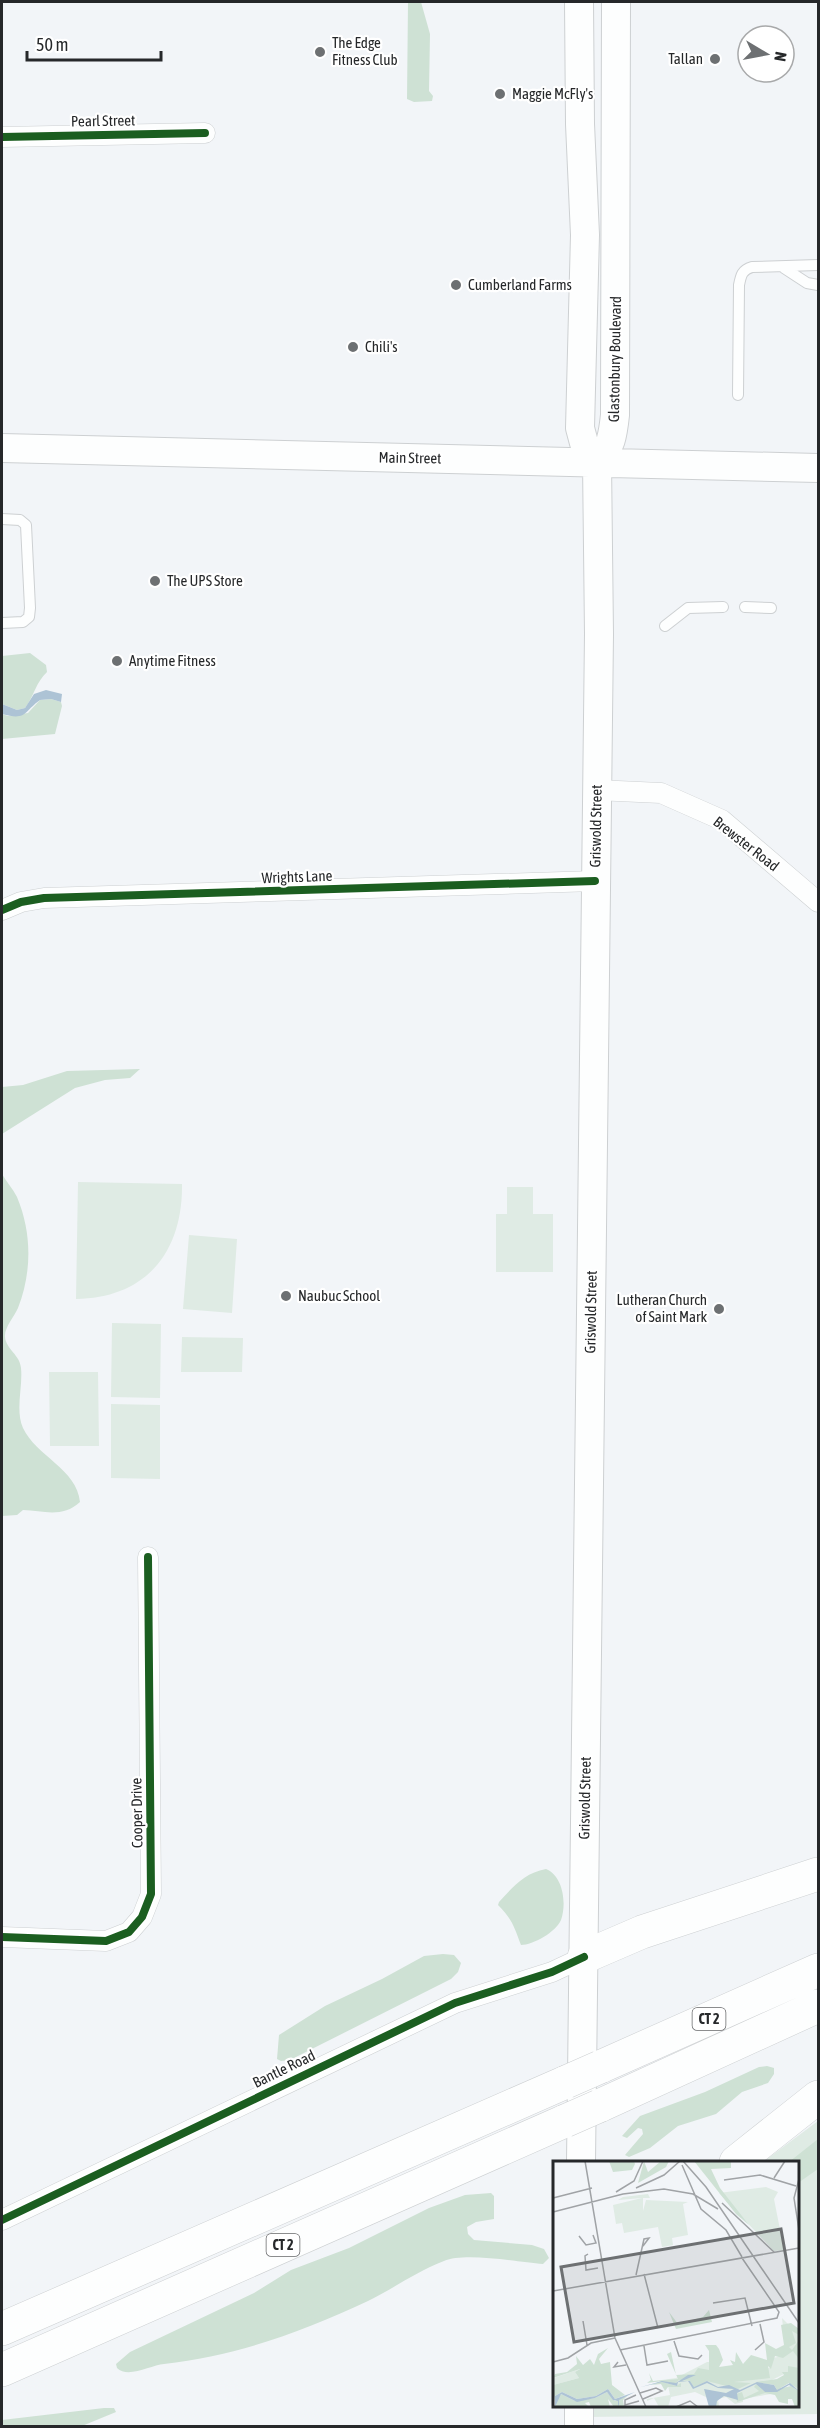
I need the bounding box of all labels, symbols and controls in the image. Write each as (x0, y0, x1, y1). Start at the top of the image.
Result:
scale bar (27, 24, 160, 62)
north arrow (736, 24, 796, 84)
text: 50 m (36, 34, 68, 55)
place label: The Edge Fitness Club (332, 34, 398, 68)
marker: The Edge Fitness Club (313, 45, 327, 59)
place label: Tallan (668, 50, 703, 67)
text: N (771, 50, 790, 63)
marker: Tallan (708, 52, 722, 66)
place label: Maggie McFly's (512, 85, 593, 102)
marker: Maggie McFly's (493, 87, 507, 101)
street label: Pearl Street (71, 111, 135, 130)
place label: Cumberland Farms (468, 276, 572, 293)
marker: Cumberland Farms (449, 278, 463, 292)
street label: Glastonbury Boulevard (605, 296, 624, 422)
place label: Chili's (365, 338, 398, 355)
marker: Chili's (346, 340, 360, 354)
street label: Main Street (379, 448, 442, 467)
place label: The UPS Store (167, 572, 243, 589)
marker: The UPS Store (148, 574, 162, 588)
place label: Anytime Fitness (129, 652, 216, 669)
marker: Anytime Fitness (110, 654, 124, 668)
street label: Griswold Street (586, 784, 605, 868)
street label: Brewster Road (710, 813, 782, 874)
street label: Wrights Lane (261, 867, 333, 886)
street label: Griswold Street (581, 1270, 600, 1354)
place label: Naubuc School (298, 1287, 380, 1304)
marker: Naubuc School (279, 1289, 293, 1303)
place label: Lutheran Church of Saint Mark (617, 1291, 707, 1325)
marker: Lutheran Church of Saint Mark (712, 1302, 726, 1316)
street label: Griswold Street (575, 1756, 594, 1840)
street label: Cooper Drive (127, 1777, 146, 1848)
road number: CT 2 (692, 2008, 726, 2030)
street label: Bantle Road (250, 2046, 318, 2091)
inset map (553, 2161, 799, 2407)
road number: CT 2 (266, 2234, 300, 2256)

